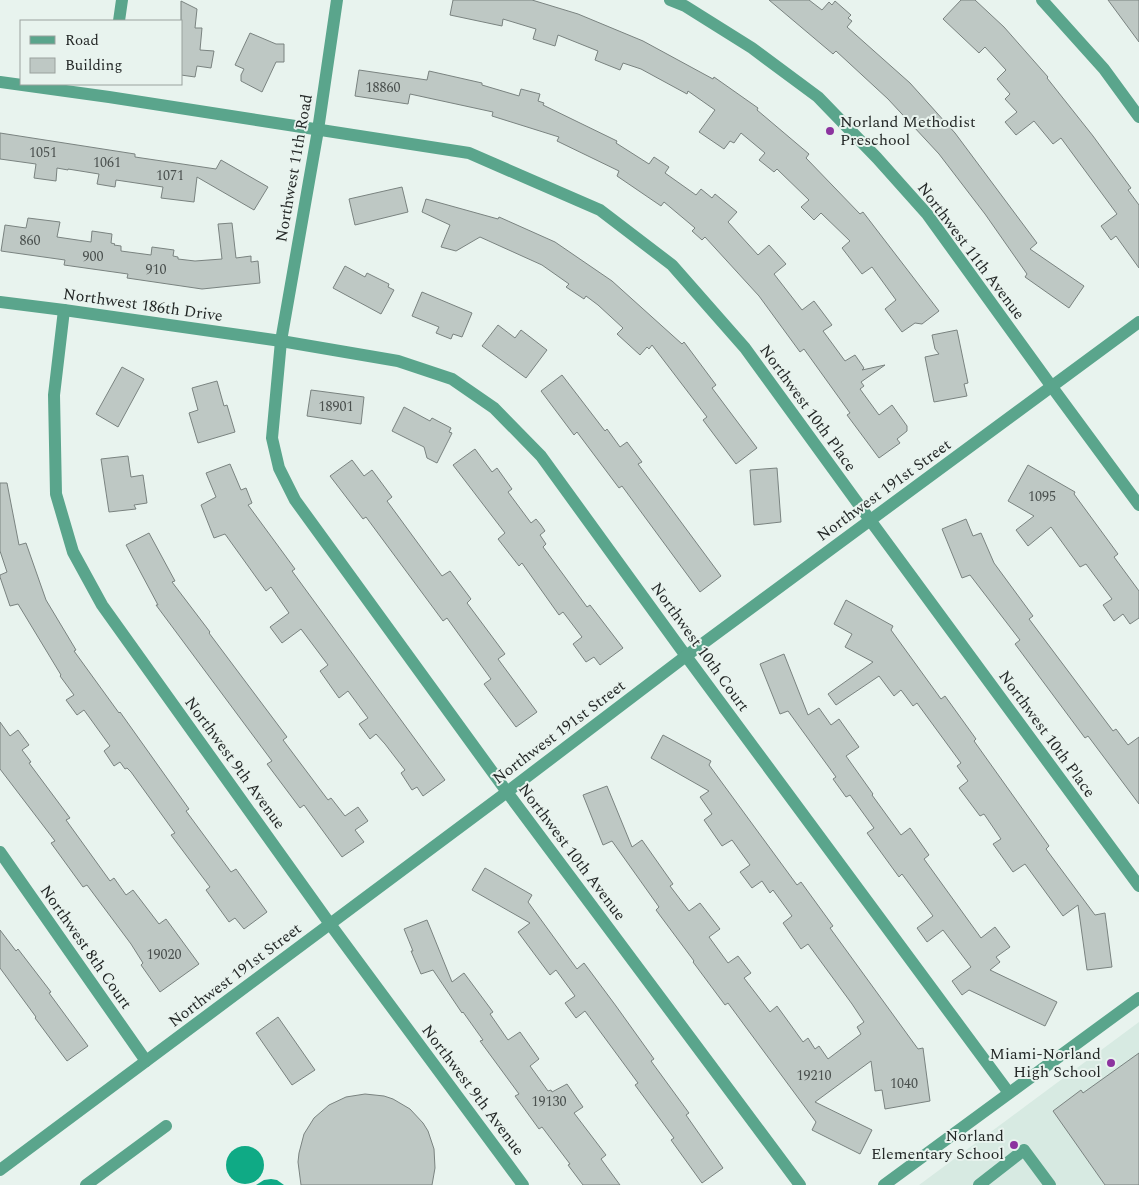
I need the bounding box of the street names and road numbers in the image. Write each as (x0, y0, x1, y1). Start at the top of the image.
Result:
street label: Northwest 11th Road (269, 92, 319, 244)
street label: Northwest 11th Avenue (911, 177, 1031, 325)
street label: Northwest 186th Drive (62, 282, 224, 328)
street label: Northwest 10th Place (754, 339, 862, 477)
street label: Northwest 191st Street (812, 433, 957, 547)
street label: Northwest 10th Court (645, 577, 755, 717)
street label: Northwest 10th Place (993, 665, 1101, 803)
street label: Northwest 191st Street (487, 674, 631, 790)
street label: Northwest 9th Avenue (179, 692, 291, 834)
street label: Northwest 10th Avenue (512, 778, 632, 926)
street label: Northwest 8th Court (34, 880, 138, 1014)
street label: Northwest 191st Street (163, 917, 307, 1033)
street label: Northwest 9th Avenue (416, 1019, 530, 1161)

